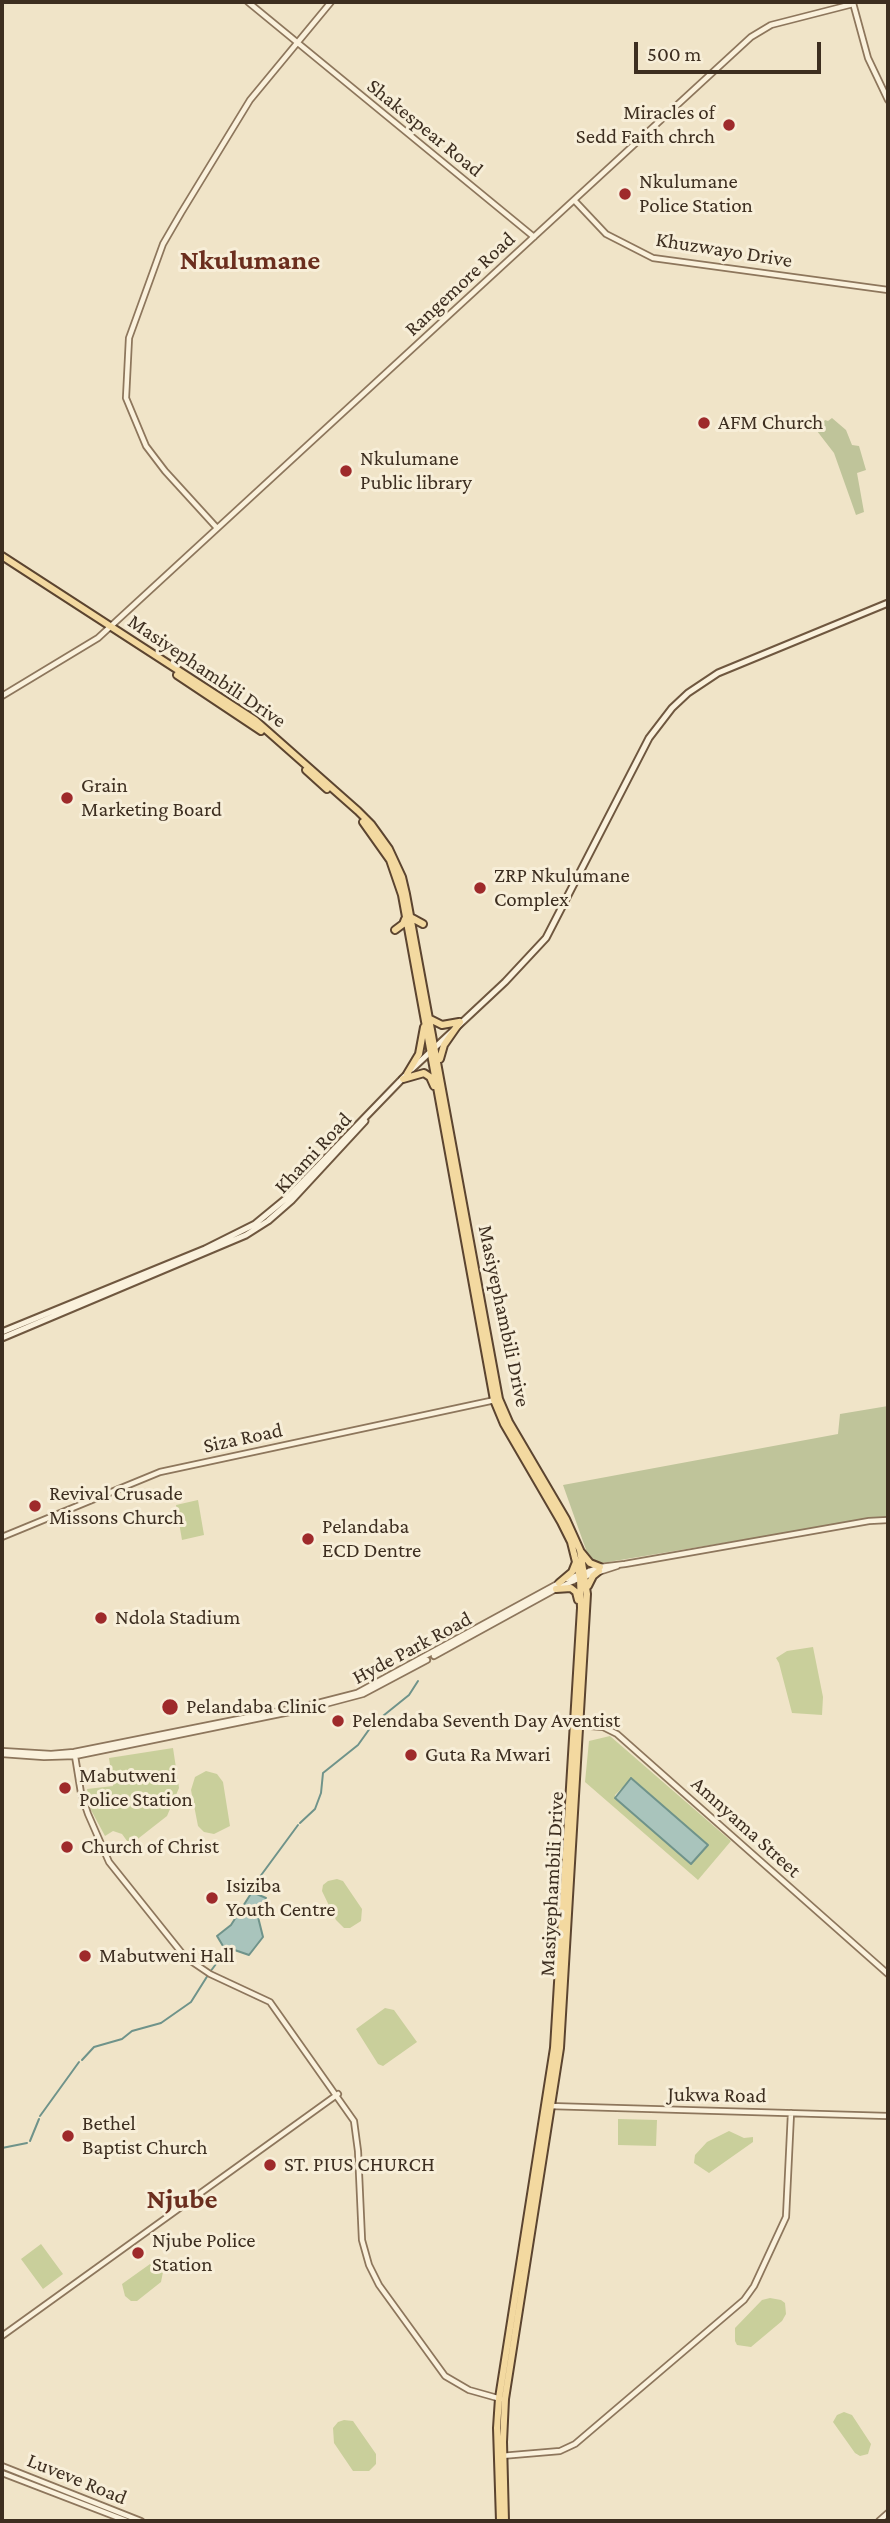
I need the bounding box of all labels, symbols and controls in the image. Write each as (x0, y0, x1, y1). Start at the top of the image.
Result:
scale bar (638, 28, 825, 72)
text: 500 m (647, 42, 701, 66)
street label: Shakespear Road (362, 73, 488, 183)
place label: Miracles of Sedd Faith chrch (576, 100, 715, 150)
marker: Miracles of Sedd Faith chrch (721, 117, 737, 133)
place label: Nkulumane Police Station (639, 169, 753, 219)
marker: Nkulumane Police Station (617, 186, 633, 202)
street label: Rangemore Road (400, 226, 520, 342)
street label: Khuzwayo Drive (654, 227, 794, 273)
district label: Nkulumane (180, 243, 320, 277)
place label: AFM Church (718, 410, 823, 436)
marker: AFM Church (696, 415, 712, 431)
place label: Nkulumane Public library (360, 446, 472, 496)
marker: Nkulumane Public library (338, 463, 354, 479)
street label: Masiyephambili Drive (123, 609, 291, 733)
place label: Grain Marketing Board (81, 773, 222, 823)
marker: Grain Marketing Board (59, 790, 75, 806)
place label: ZRP Nkulumane Complex (494, 863, 630, 913)
marker: ZRP Nkulumane Complex (472, 880, 488, 896)
street label: Khami Road (269, 1107, 357, 1199)
street label: Masiyephambili Drive (472, 1223, 536, 1409)
street label: Siza Road (201, 1417, 285, 1459)
place label: Revival Crusade Missons Church (49, 1481, 184, 1531)
marker: Revival Crusade Missons Church (27, 1498, 43, 1514)
place label: Pelandaba ECD Dentre (322, 1514, 421, 1564)
marker: Pelandaba ECD Dentre (300, 1531, 316, 1547)
place label: Ndola Stadium (115, 1605, 240, 1631)
street label: Hyde Park Road (348, 1606, 476, 1690)
marker: Ndola Stadium (93, 1610, 109, 1626)
place label: Pelandaba Clinic (186, 1694, 326, 1720)
marker: Pelandaba Clinic (160, 1697, 180, 1717)
place label: Pelendaba Seventh Day Aventist (352, 1708, 620, 1734)
marker: Pelendaba Seventh Day Aventist (330, 1713, 346, 1729)
place label: Guta Ra Mwari (425, 1742, 550, 1768)
marker: Guta Ra Mwari (403, 1747, 419, 1763)
place label: Mabutweni Police Station (79, 1763, 193, 1813)
street label: Amnyama Street (686, 1771, 806, 1883)
marker: Mabutweni Police Station (57, 1780, 73, 1796)
street label: Masiyephambili Drive (535, 1791, 569, 1977)
place label: Church of Christ (81, 1834, 219, 1860)
marker: Church of Christ (59, 1839, 75, 1855)
place label: Isiziba Youth Centre (226, 1873, 335, 1923)
marker: Isiziba Youth Centre (204, 1890, 220, 1906)
place label: Mabutweni Hall (99, 1943, 235, 1969)
marker: Mabutweni Hall (77, 1948, 93, 1964)
street label: Jukwa Road (667, 2082, 767, 2108)
place label: Bethel Baptist Church (82, 2111, 208, 2161)
marker: Bethel Baptist Church (60, 2128, 76, 2144)
place label: ST. PIUS CHURCH (284, 2152, 435, 2178)
marker: ST. PIUS CHURCH (262, 2157, 278, 2173)
district label: Njube (147, 2182, 217, 2216)
place label: Njube Police Station (152, 2228, 255, 2278)
marker: Njube Police Station (130, 2245, 146, 2261)
street label: Luveve Road (23, 2448, 131, 2510)

